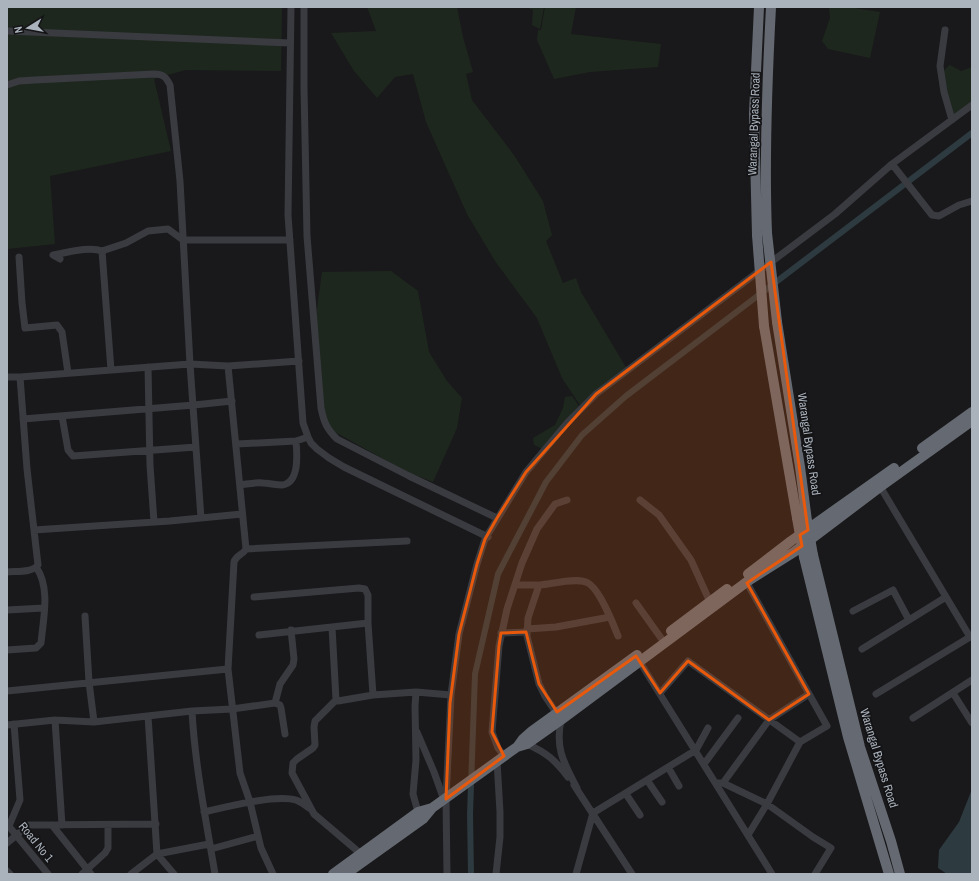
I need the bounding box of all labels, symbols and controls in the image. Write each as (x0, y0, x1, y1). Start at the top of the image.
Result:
north arrow (8, 8, 48, 48)
text: N (11, 25, 26, 34)
street label: Warangal Bypass Road (744, 72, 764, 176)
street label: Warangal Bypass Road (794, 392, 824, 496)
street label: Warangal Bypass Road (856, 706, 902, 810)
street label: Road No 1 (15, 819, 57, 866)

